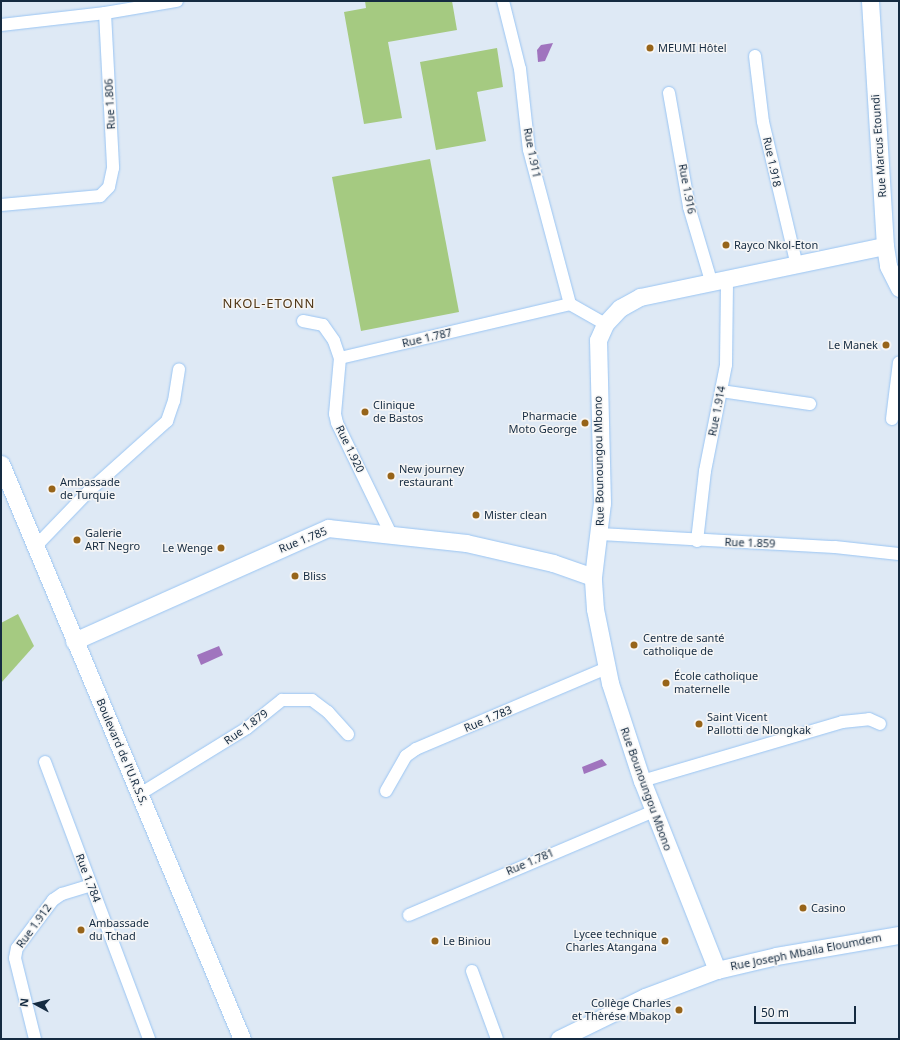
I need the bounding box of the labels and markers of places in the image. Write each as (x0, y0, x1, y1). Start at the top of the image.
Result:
place label: MEUMI Hôtel (658, 41, 727, 55)
marker: MEUMI Hôtel (645, 43, 655, 53)
place label: Rayco Nkol-Eton (734, 238, 818, 252)
marker: Rayco Nkol-Eton (721, 240, 731, 250)
place label: Le Manek (828, 338, 878, 352)
marker: Le Manek (881, 340, 891, 350)
place label: Clinique de Bastos (373, 399, 423, 425)
marker: Clinique de Bastos (360, 407, 370, 417)
place label: Pharmacie Moto George (509, 410, 577, 436)
marker: Pharmacie Moto George (580, 418, 590, 428)
place label: New journey restaurant (399, 463, 464, 489)
marker: New journey restaurant (386, 471, 396, 481)
place label: Ambassade de Turquie (60, 476, 120, 502)
marker: Ambassade de Turquie (47, 484, 57, 494)
place label: Mister clean (484, 508, 547, 522)
marker: Mister clean (471, 510, 481, 520)
place label: Galerie ART Negro (85, 527, 140, 553)
marker: Galerie ART Negro (72, 535, 82, 545)
place label: Le Wenge (162, 541, 213, 555)
marker: Le Wenge (216, 543, 226, 553)
place label: Bliss (303, 569, 326, 583)
marker: Bliss (290, 571, 300, 581)
place label: Centre de santé catholique de (643, 632, 725, 658)
marker: Centre de santé catholique de (628, 639, 640, 651)
place label: École catholique maternelle (674, 670, 758, 696)
marker: École catholique maternelle (661, 678, 671, 688)
place label: Saint Vicent Pallotti de Nlongkak (707, 711, 811, 737)
marker: Saint Vicent Pallotti de Nlongkak (694, 719, 704, 729)
place label: Casino (811, 901, 846, 915)
marker: Casino (798, 903, 808, 913)
place label: Ambassade du Tchad (89, 917, 149, 943)
marker: Ambassade du Tchad (76, 925, 86, 935)
place label: Lycee technique Charles Atangana (565, 928, 657, 954)
place label: Le Biniou (443, 934, 491, 948)
marker: Le Biniou (430, 936, 440, 946)
marker: Lycee technique Charles Atangana (660, 936, 670, 946)
place label: Collège Charles et Thèrése Mbakop (572, 997, 671, 1023)
marker: Collège Charles et Thèrése Mbakop (674, 1005, 684, 1015)

